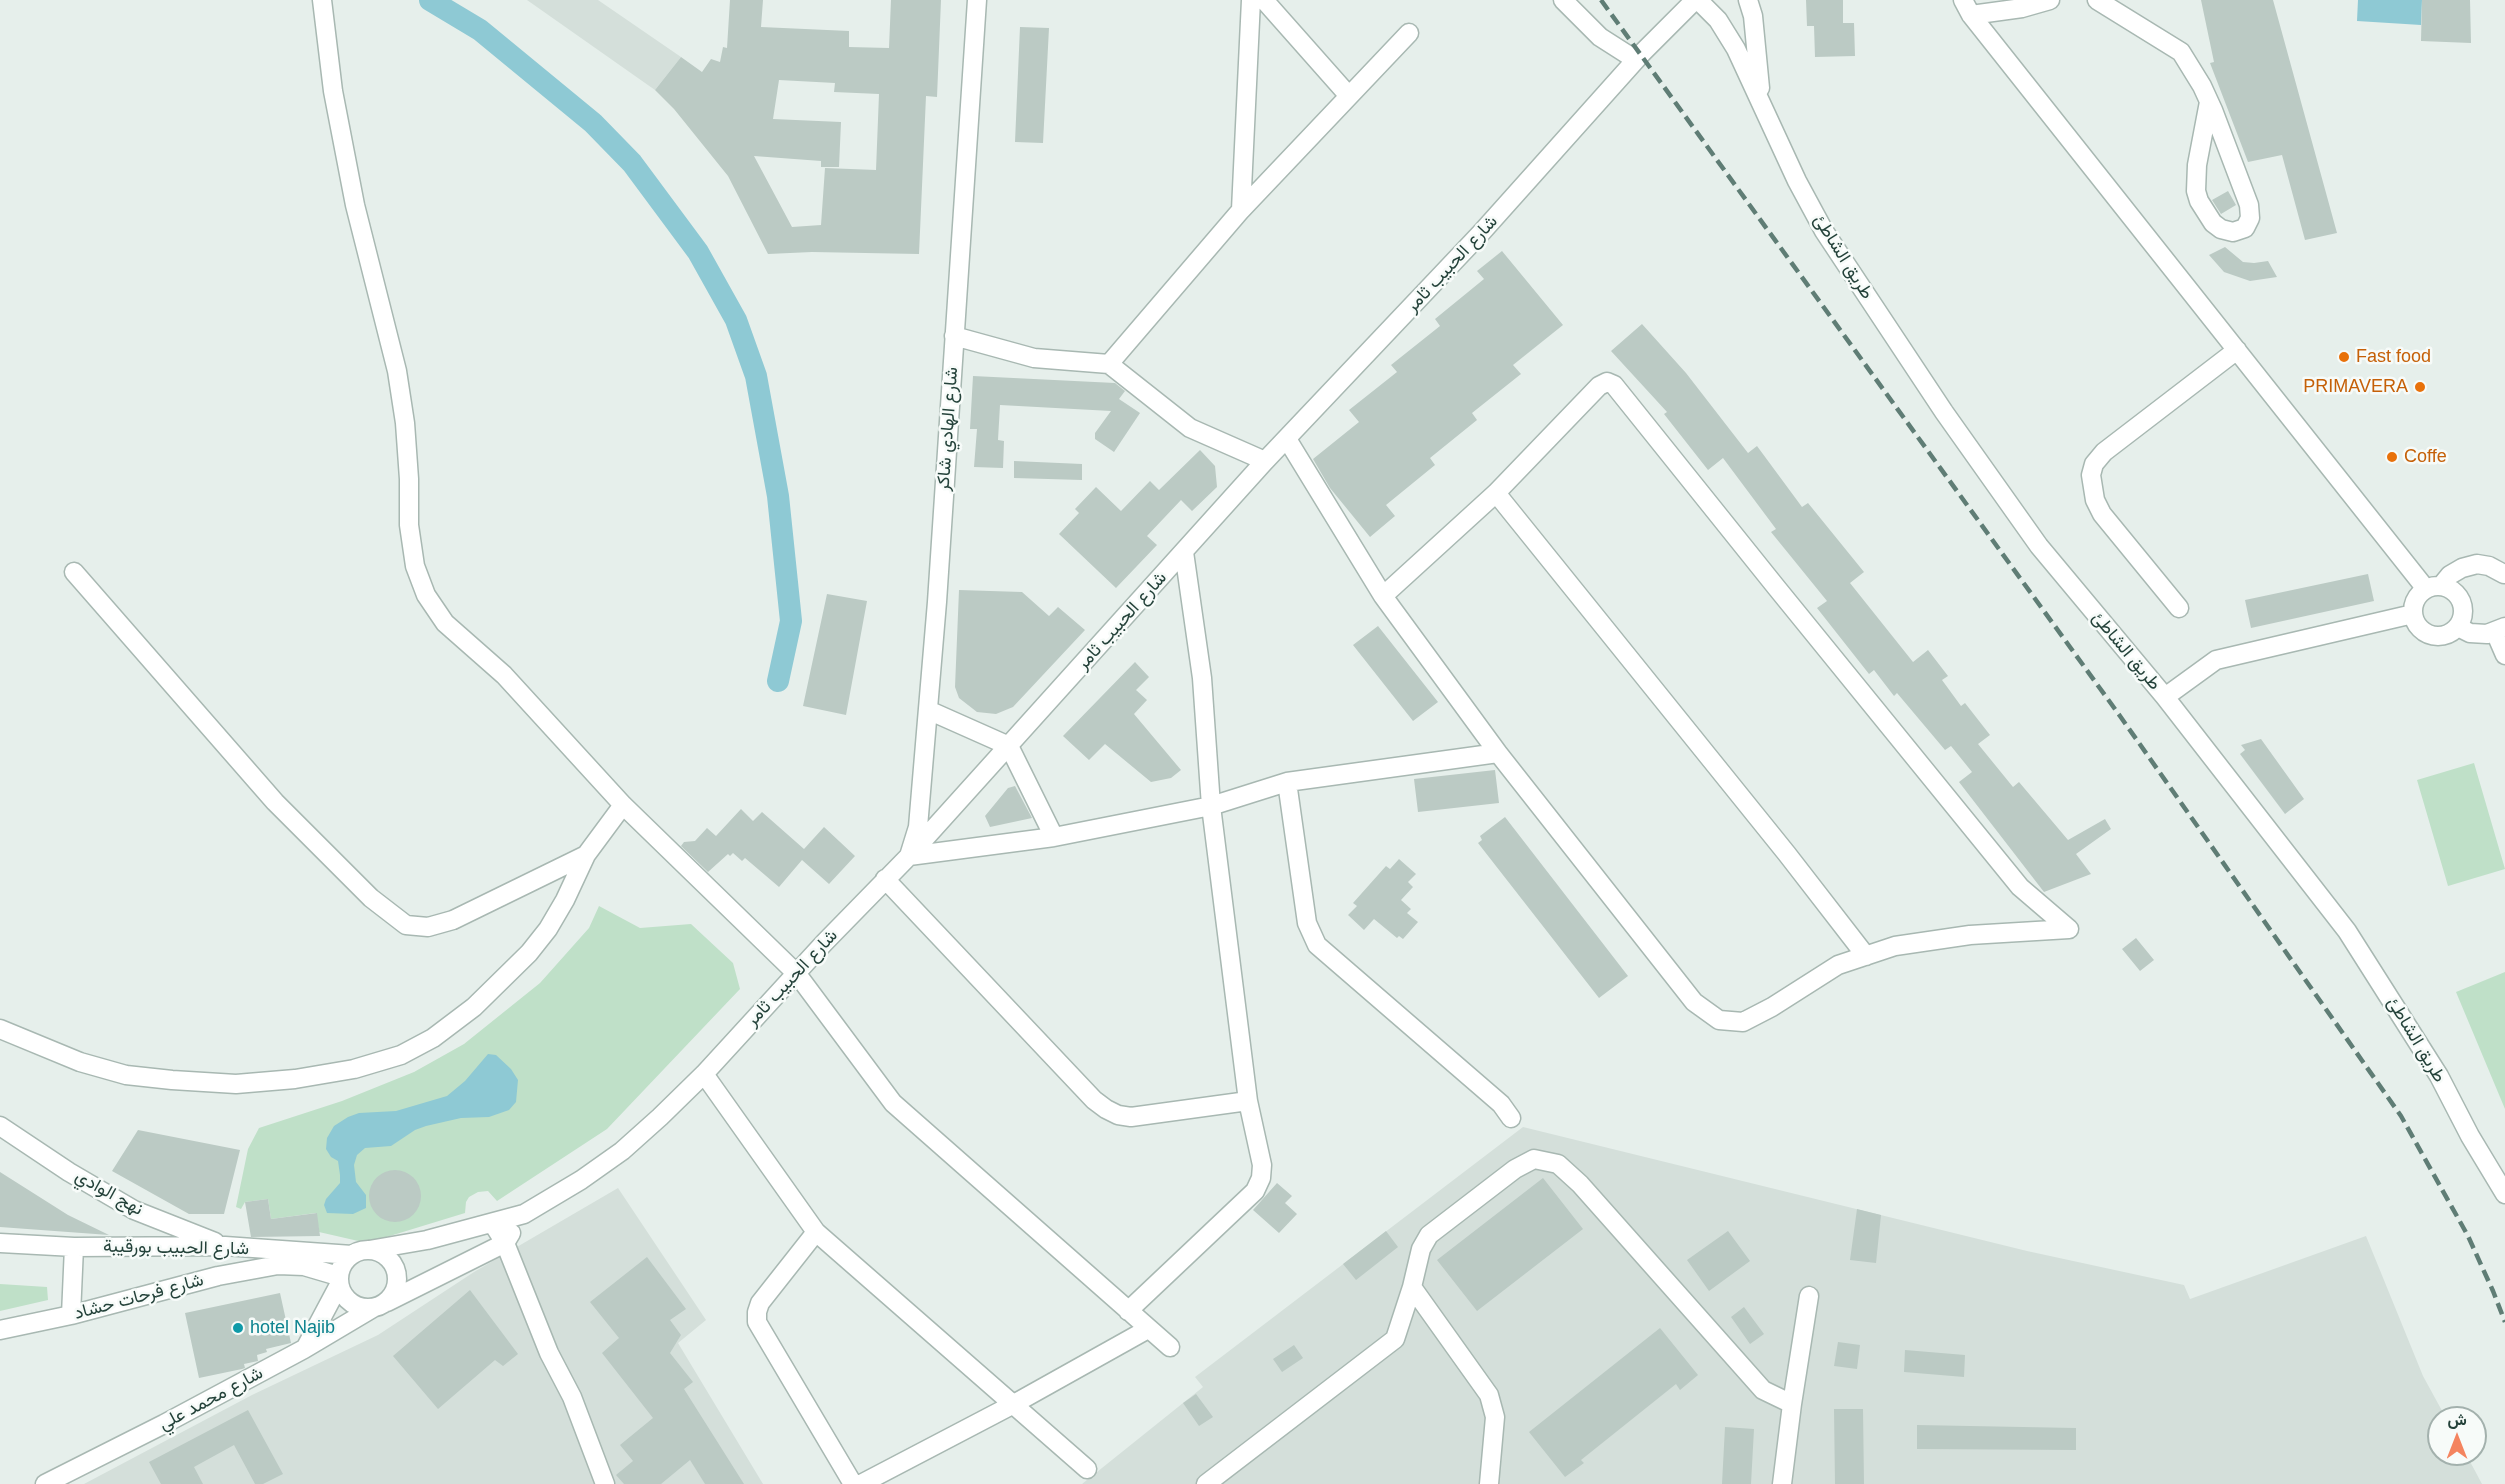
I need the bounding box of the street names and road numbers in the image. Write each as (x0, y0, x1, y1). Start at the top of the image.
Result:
street label: شارع الحبيب ثامر (1402, 211, 1502, 317)
street label: طريق الشاطئ (1808, 211, 1878, 303)
street label: شارع الهادي شاكر (933, 366, 963, 492)
street label: شارع الحبيب ثامر (1072, 567, 1172, 675)
street label: طريق الشاطئ (2087, 607, 2165, 695)
street label: شارع الحبيب ثامر (742, 925, 842, 1031)
street label: طريق الشاطئ (2382, 993, 2450, 1087)
street label: نهج الوادي (71, 1166, 147, 1220)
street label: شارع الحبيب بورقيبة (103, 1236, 249, 1260)
street label: شارع فرحات حشاد (72, 1269, 206, 1325)
street label: شارع محمد علي (155, 1363, 267, 1435)

